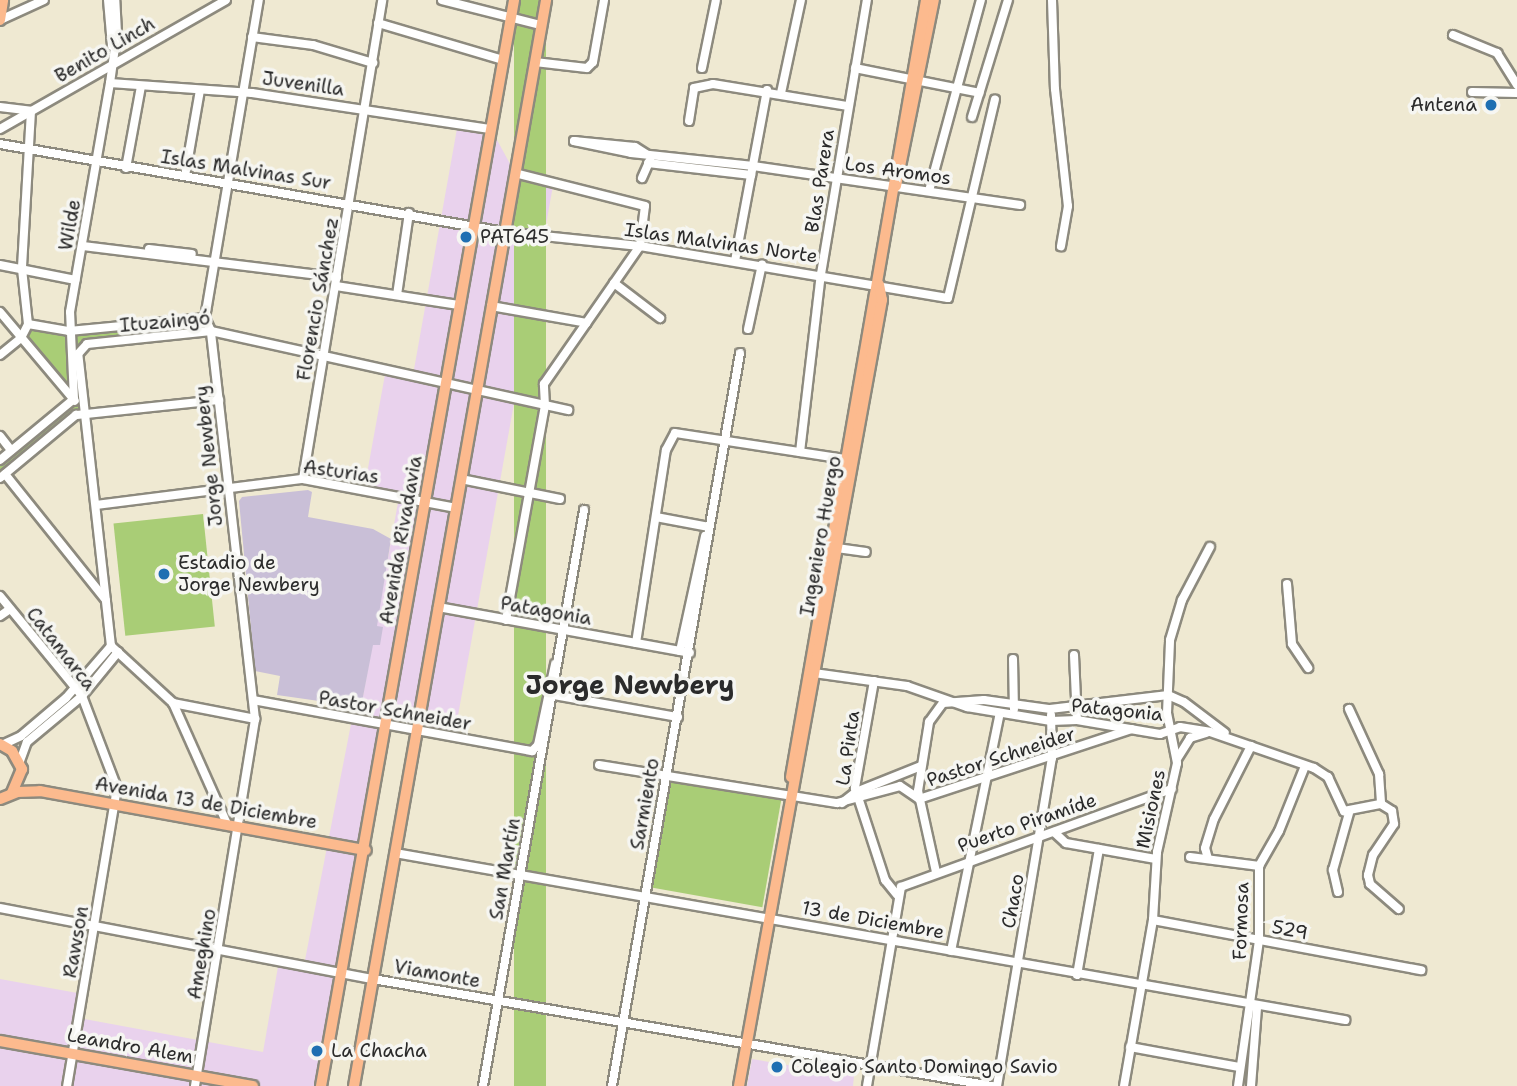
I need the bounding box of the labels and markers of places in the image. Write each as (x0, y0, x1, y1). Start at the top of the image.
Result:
place label: Antena (1410, 94, 1477, 116)
marker: Antena (1483, 97, 1499, 113)
place label: PAT645 (480, 226, 549, 248)
marker: PAT645 (458, 229, 474, 245)
place label: Estadio de Jorge Newbery (178, 552, 320, 596)
marker: Estadio de Jorge Newbery (156, 566, 172, 582)
place label: La Chacha (331, 1040, 427, 1062)
marker: La Chacha (309, 1043, 325, 1059)
place label: Colegio Santo Domingo Savio (791, 1056, 1058, 1078)
marker: Colegio Santo Domingo Savio (769, 1059, 785, 1075)

